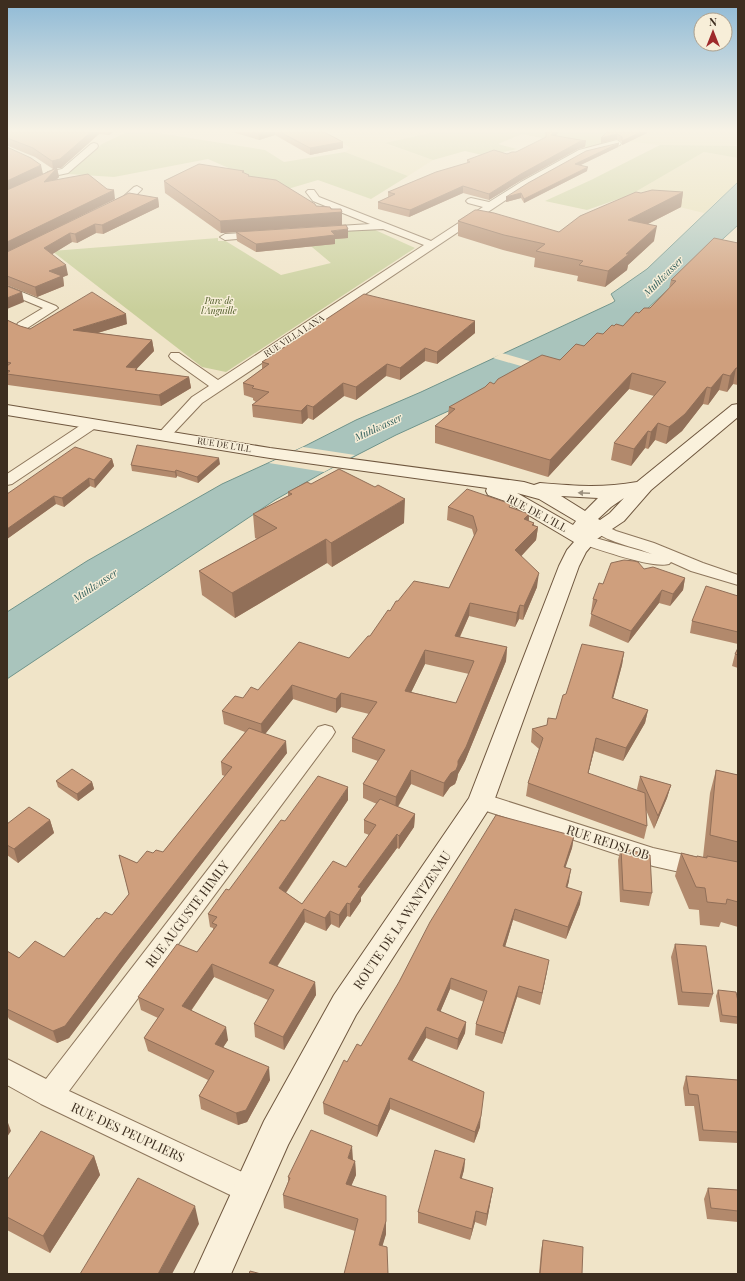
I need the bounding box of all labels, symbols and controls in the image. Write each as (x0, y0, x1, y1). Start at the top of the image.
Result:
north arrow (693, 12, 733, 52)
text: N (709, 14, 717, 29)
water label: Muhlwasser (639, 253, 686, 300)
park label: Parc de l'Anguille (201, 294, 237, 316)
street label: RUE VILLA LANA (261, 311, 326, 359)
water label: Muhlwasser (351, 410, 405, 444)
street label: RUE DE L'ILL (196, 434, 253, 454)
street label: RUE DE L'ILL (504, 490, 571, 535)
one-way arrow (577, 490, 590, 496)
water label: Muhlwasser (69, 565, 121, 605)
street label: RUE REDSLOB (564, 820, 652, 863)
street label: ROUTE DE LA WANTZENAU (349, 847, 454, 992)
street label: RUE AUGUSTE HIMLY (141, 857, 232, 970)
street label: RUE DES PEUPLIERS (69, 1098, 188, 1165)

